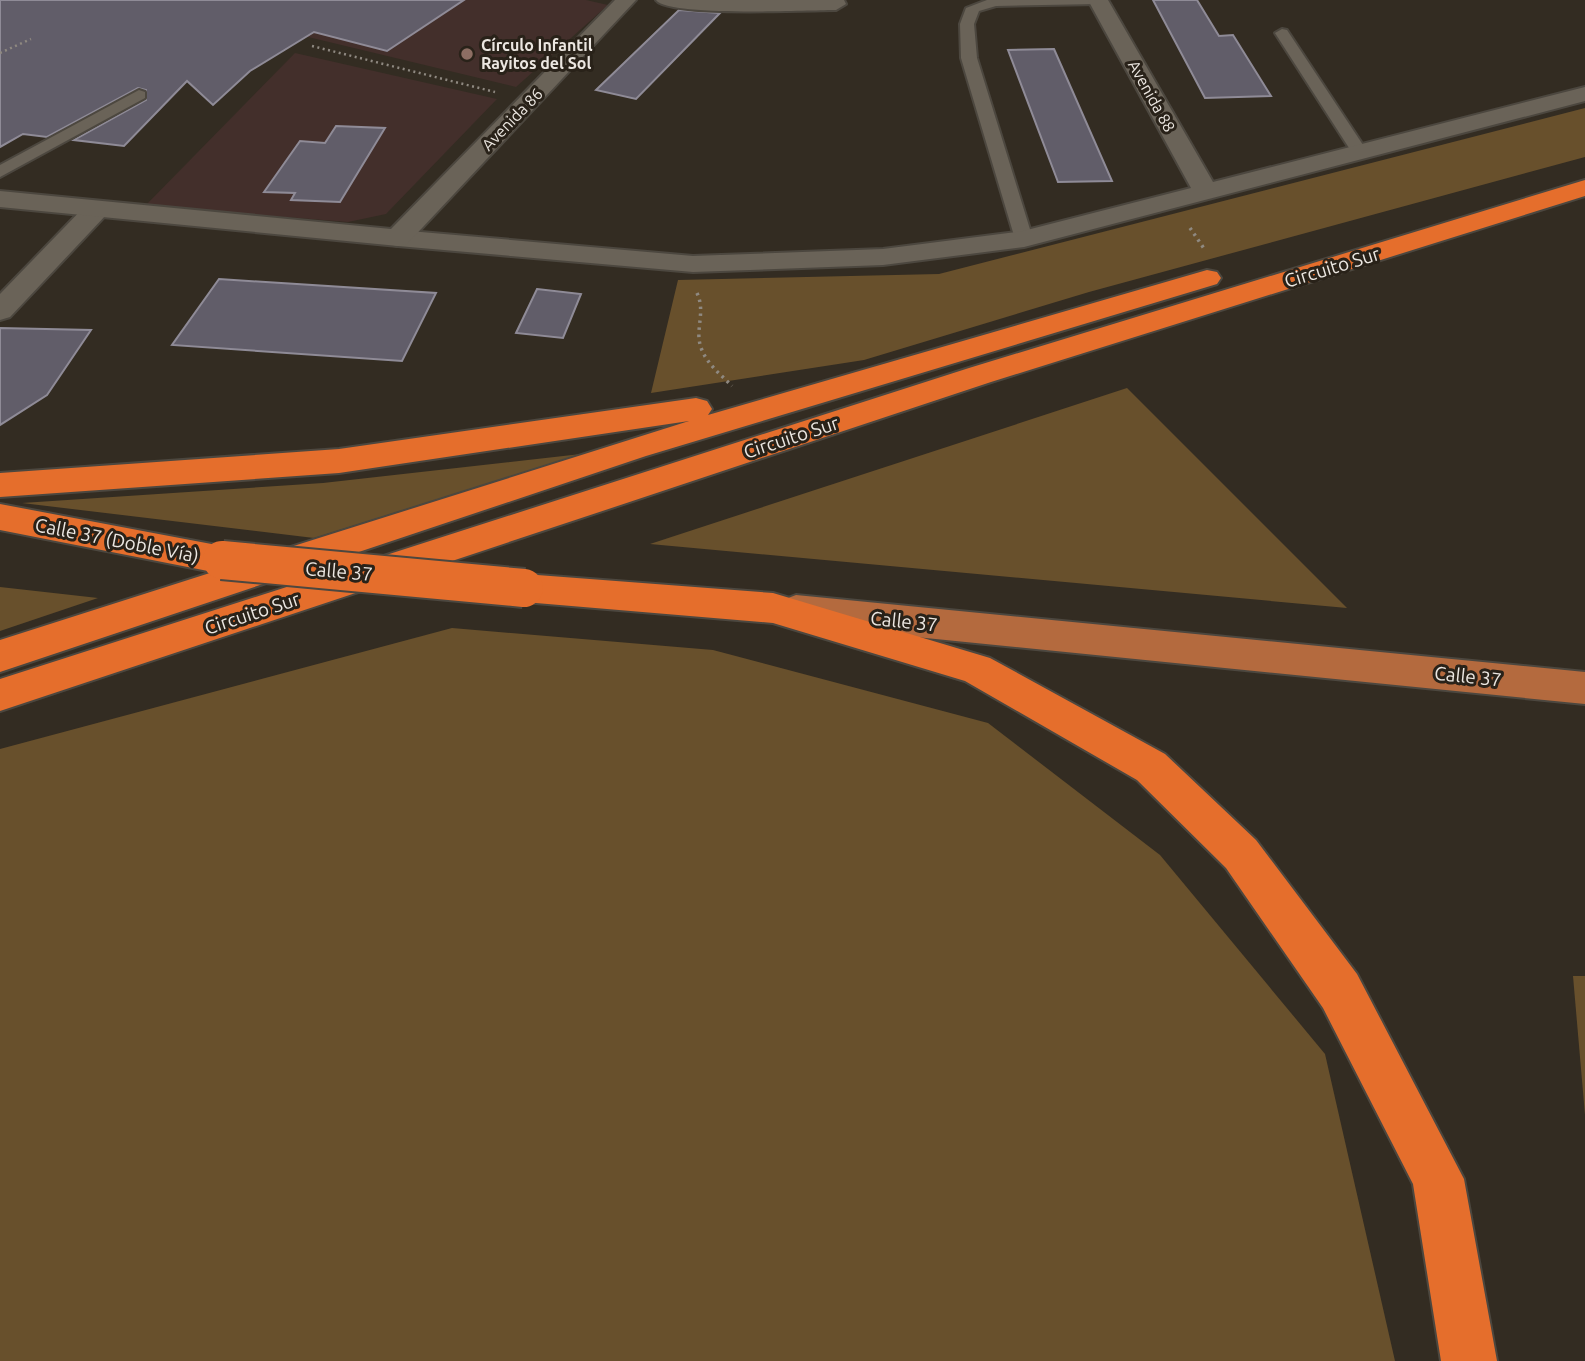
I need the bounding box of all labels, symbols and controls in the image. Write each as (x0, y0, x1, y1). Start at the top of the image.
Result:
place label: Círculo Infantil Rayitos del Sol (481, 36, 593, 72)
marker: Círculo Infantil Rayitos del Sol (459, 46, 475, 62)
street label: Avenida 88 (1125, 57, 1179, 135)
street label: Avenida 86 (478, 84, 546, 154)
street label: Circuito Sur (1282, 242, 1382, 292)
street label: Circuito Sur (741, 411, 841, 463)
street label: Calle 37 (Doble Vía) (33, 513, 201, 567)
street label: Calle 37 (304, 557, 374, 585)
street label: Circuito Sur (202, 587, 302, 639)
street label: Calle 37 (869, 607, 939, 635)
street label: Calle 37 (1433, 662, 1503, 690)

